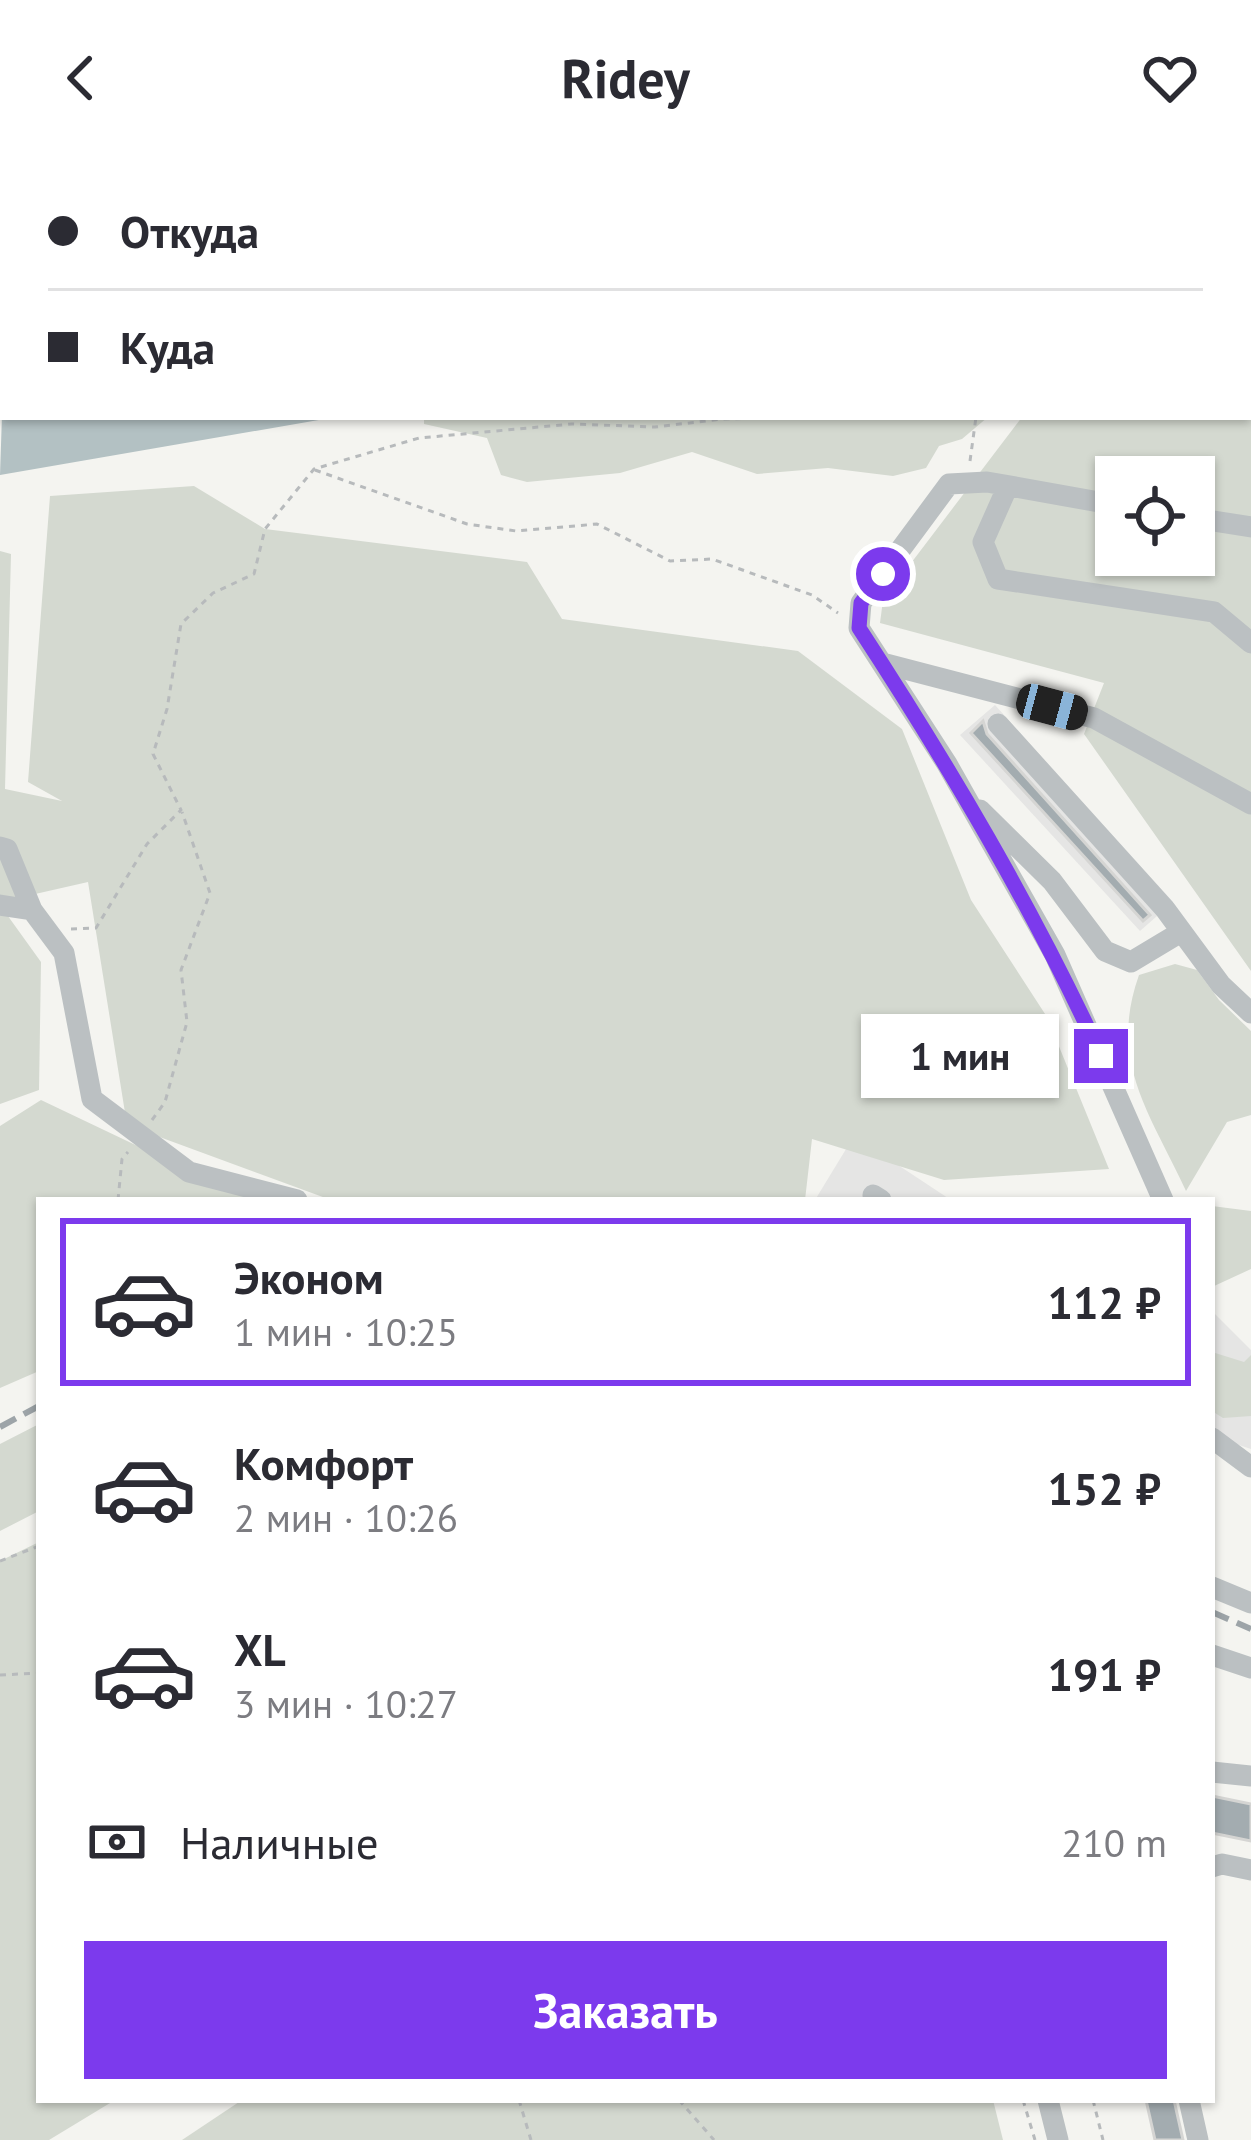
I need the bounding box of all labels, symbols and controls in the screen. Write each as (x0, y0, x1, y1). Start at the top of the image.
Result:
text: Ridey (561, 43, 690, 113)
icon: back (48, 45, 114, 111)
icon: heart (1137, 45, 1203, 111)
text: Откуда (120, 202, 259, 260)
text: Куда (120, 318, 215, 376)
map controls (1095, 456, 1215, 576)
button: locate (1095, 456, 1215, 576)
route start (856, 547, 910, 601)
car (1013, 680, 1091, 734)
callout: 1 мин (861, 1014, 1059, 1098)
route end (1074, 1029, 1128, 1083)
text: 1 мин (910, 1030, 1010, 1081)
icon: car (90, 1248, 198, 1356)
text: Эконом (234, 1248, 384, 1306)
text: 112 ₽ (1048, 1273, 1161, 1331)
text: 1 мин · 10:25 (234, 1306, 458, 1357)
icon: car (90, 1434, 198, 1542)
text: Комфорт (234, 1434, 413, 1492)
text: 152 ₽ (1048, 1459, 1161, 1517)
text: 2 мин · 10:26 (234, 1492, 458, 1543)
icon: car (90, 1620, 198, 1728)
text: XL (234, 1620, 286, 1678)
text: 191 ₽ (1048, 1645, 1161, 1703)
text: 3 мин · 10:27 (234, 1678, 458, 1729)
icon: cash (84, 1809, 150, 1875)
text: Наличные (180, 1813, 379, 1871)
text: 210 m (1061, 1817, 1167, 1868)
button: Заказать (84, 1941, 1167, 2079)

